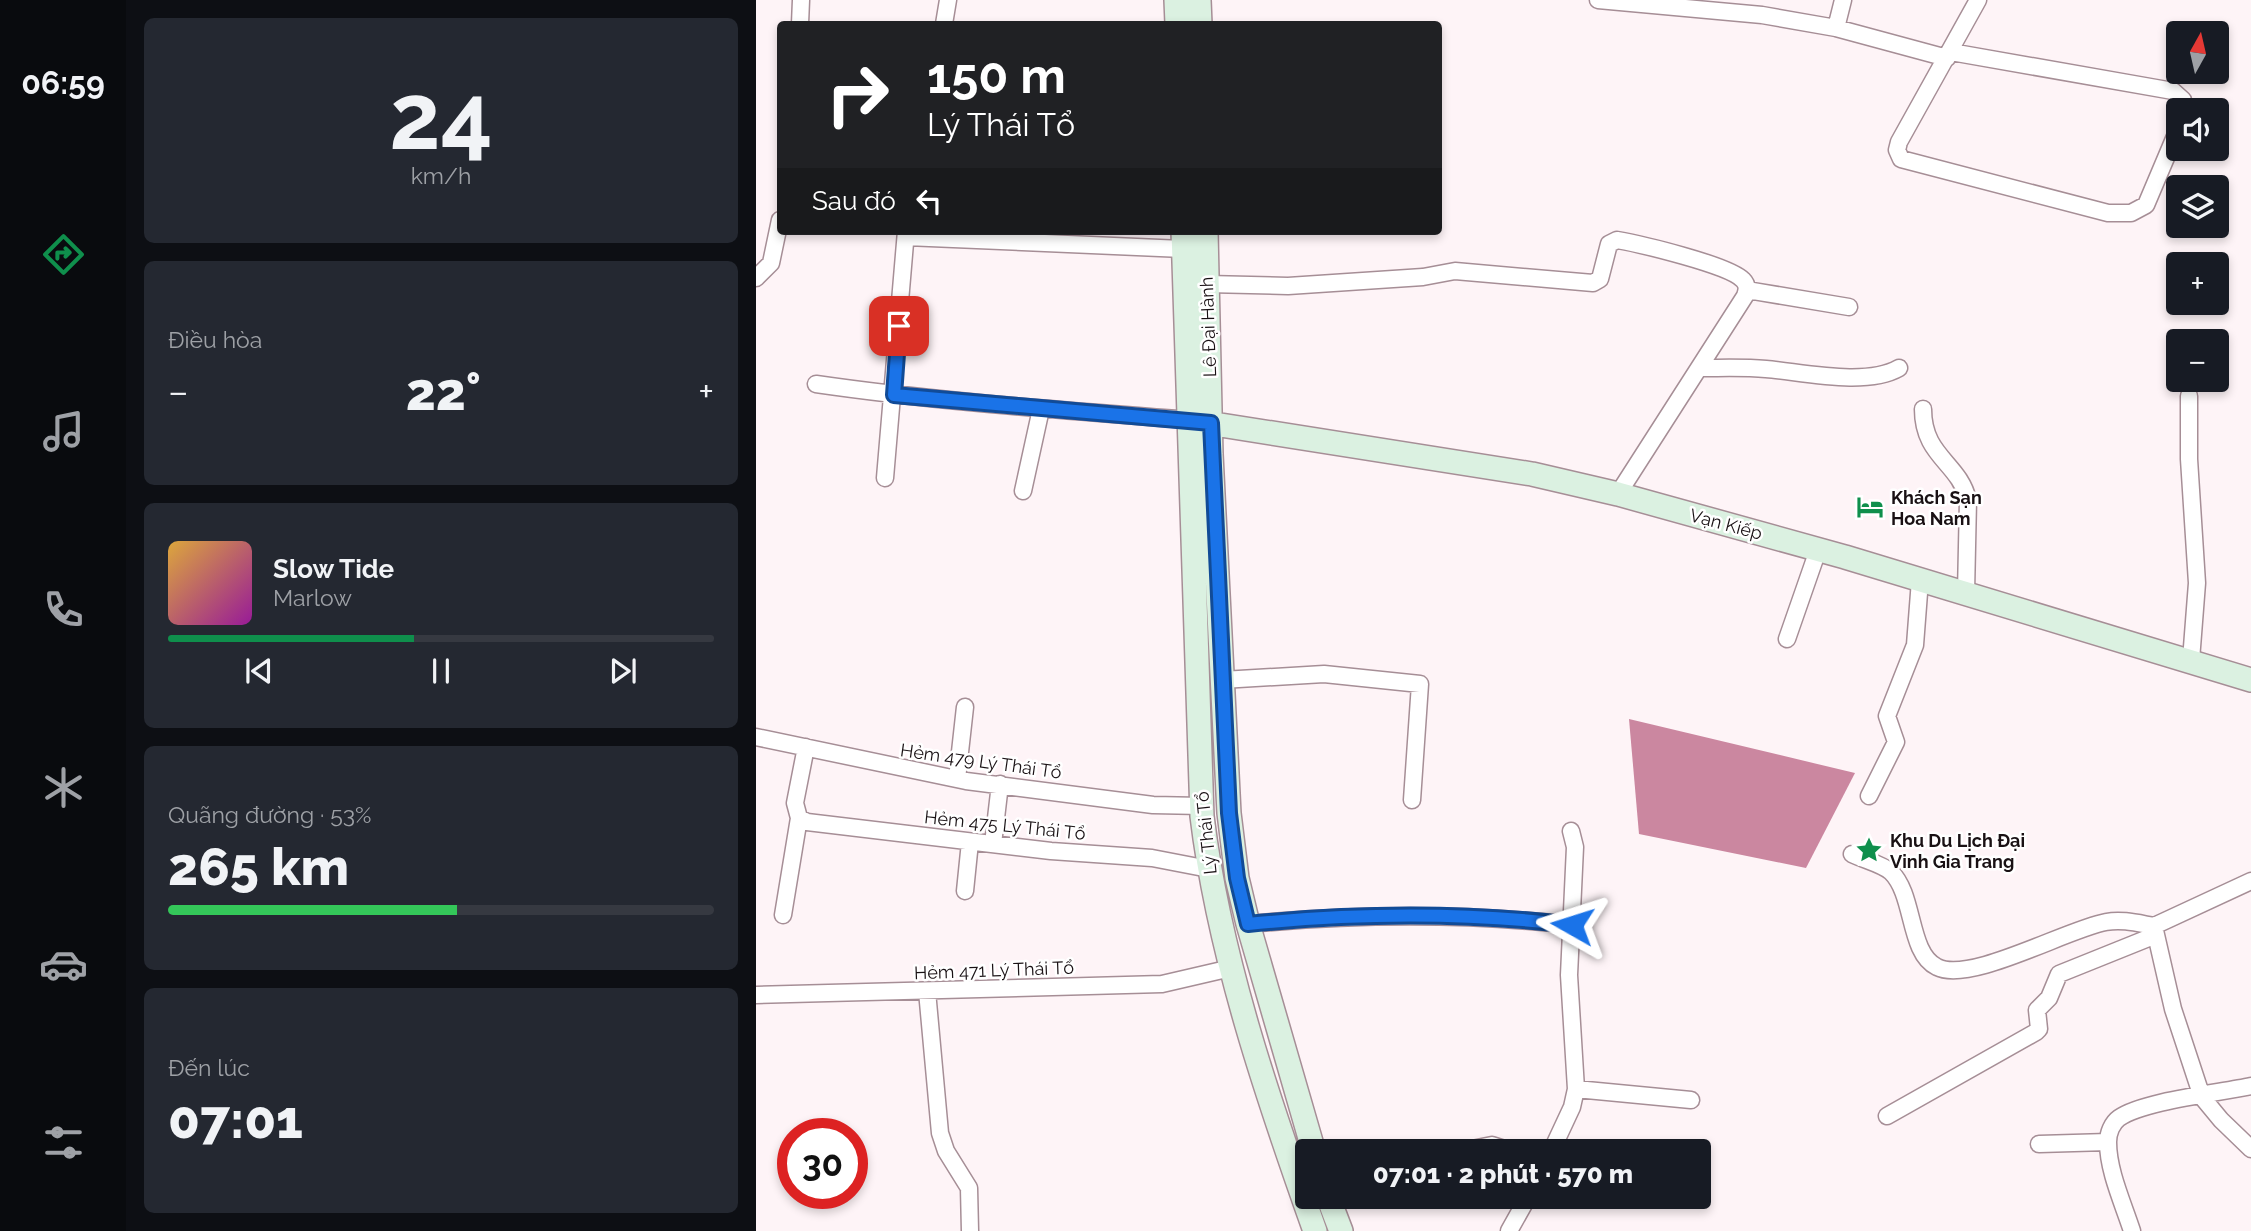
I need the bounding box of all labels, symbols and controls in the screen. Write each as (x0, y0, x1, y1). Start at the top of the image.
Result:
north arrow (2166, 21, 2230, 84)
map controls (2166, 21, 2229, 392)
text: 150 m (927, 47, 1066, 104)
icon: right (812, 49, 903, 140)
text: 24 (389, 63, 493, 170)
text: 06:59 (21, 64, 105, 101)
button: sound (2166, 98, 2229, 161)
text: Lý Thái Tổ (927, 106, 1075, 143)
text: km/h (411, 162, 471, 189)
button: layers (2166, 175, 2229, 238)
icon: left (910, 182, 948, 220)
text: Sau đó (812, 186, 896, 216)
icon: directions (39, 230, 88, 279)
button: + (2166, 252, 2229, 315)
street label: Lê Đại Hành (1196, 276, 1220, 378)
pin (869, 296, 929, 356)
icon: arrive (880, 307, 918, 345)
text: Điều hòa (168, 326, 262, 353)
button: − (2166, 329, 2229, 392)
text: 22° (406, 361, 481, 422)
text: − (168, 369, 188, 414)
text: + (698, 369, 714, 414)
icon: music (39, 407, 88, 456)
place label: Khách Sạn Hoa Nam (1891, 487, 1982, 529)
hotel icon: Khách Sạn Hoa Nam (1855, 492, 1885, 522)
street label: Vạn Kiếp (1687, 504, 1765, 544)
text: Slow Tide (273, 554, 394, 584)
text: Marlow (273, 584, 352, 611)
icon: phone (39, 585, 88, 634)
icon: previous (240, 652, 278, 690)
icon: pause (422, 652, 460, 690)
icon: next (604, 652, 642, 690)
street label: Hẻm 479 Lý Thái Tổ (899, 739, 1063, 783)
icon: climate (39, 763, 88, 812)
street label: Lý Thái Tổ (1191, 790, 1221, 876)
text: Quãng đường · 53% (168, 801, 372, 828)
street label: Hẻm 475 Lý Thái Tổ (923, 806, 1087, 844)
place label: Khu Du Lịch Đại Vinh Gia Trang (1890, 830, 2025, 872)
place icon: Khu Du Lịch Đại Vinh Gia Trang (1854, 835, 1884, 865)
text: 265 km (168, 836, 349, 897)
position arrow (1535, 888, 1609, 962)
icon: car (39, 940, 88, 989)
street label: Hẻm 471 Lý Thái Tổ (914, 957, 1075, 983)
text: Đến lúc (168, 1054, 250, 1081)
text: 07:01 (168, 1089, 303, 1150)
icon: filters (39, 1118, 88, 1167)
speed limit sign: 30 (777, 1118, 868, 1209)
text: 07:01 · 2 phút · 570 m (1373, 1159, 1633, 1189)

